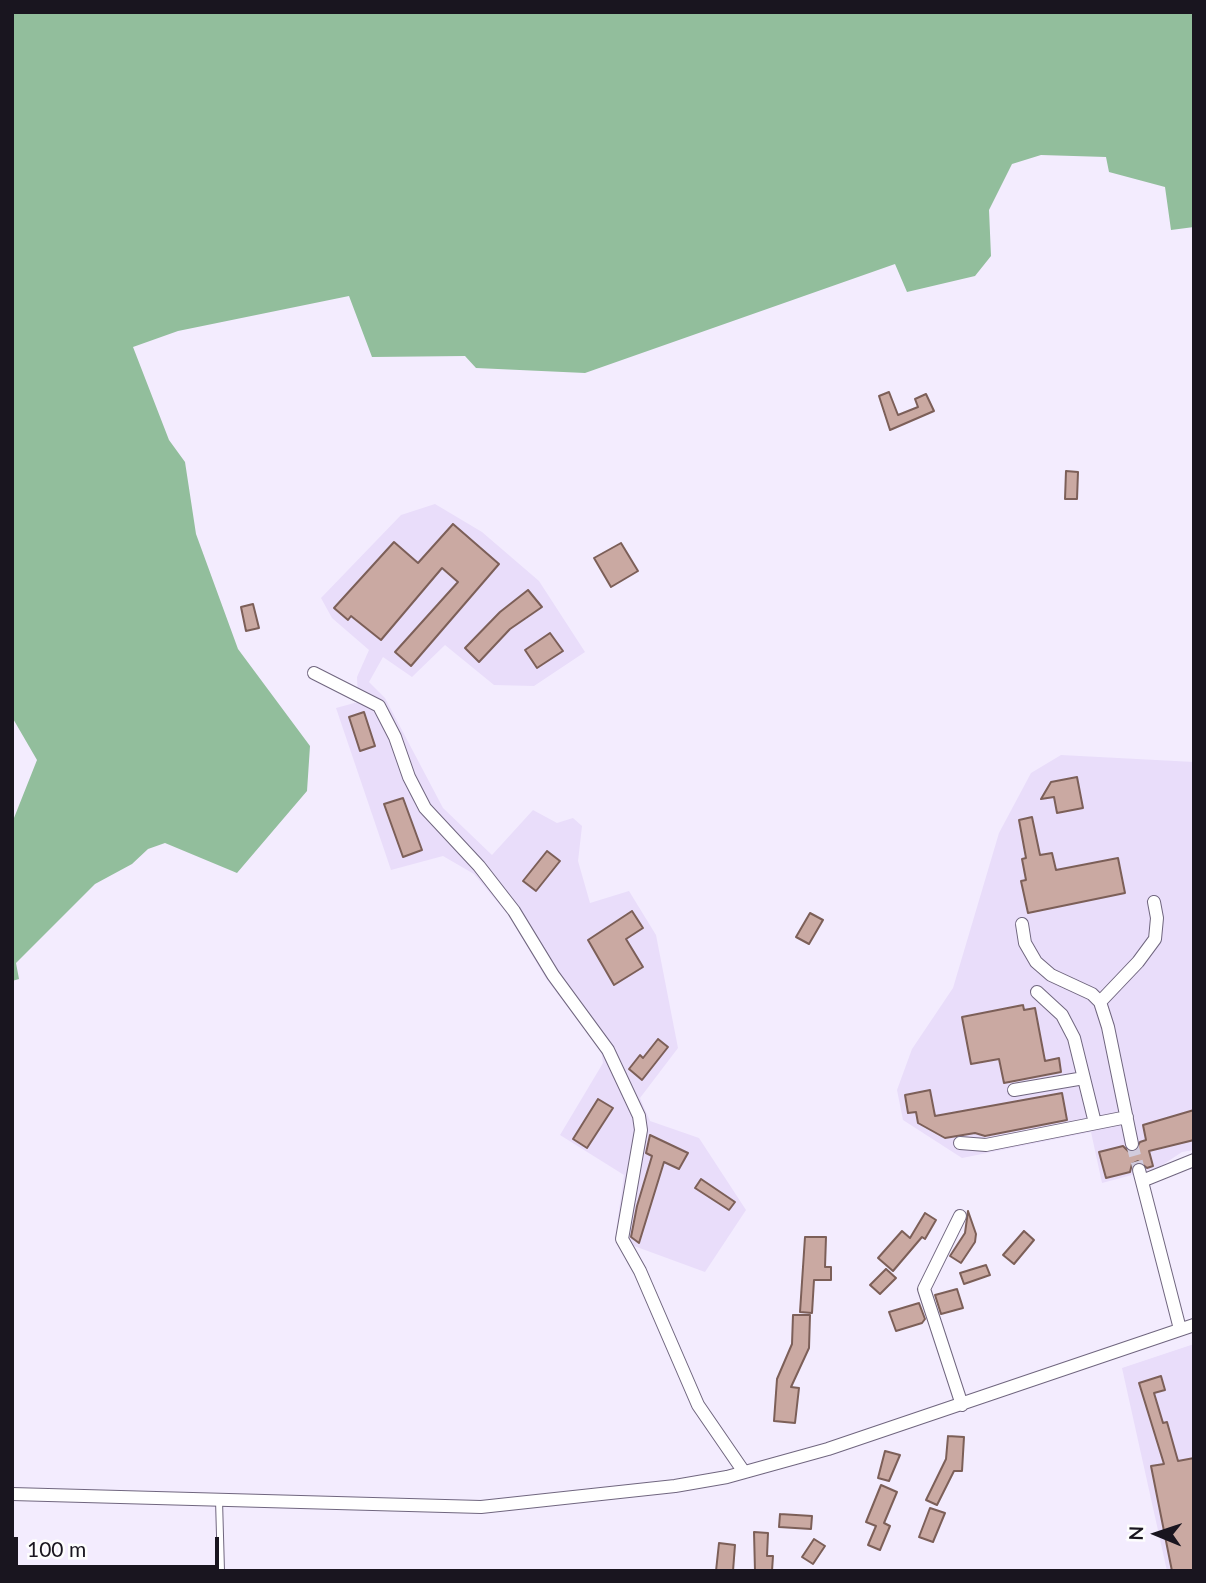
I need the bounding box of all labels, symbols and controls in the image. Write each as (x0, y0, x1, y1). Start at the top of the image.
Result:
north arrow (1122, 1499, 1192, 1569)
scale bar (18, 1524, 222, 1568)
text: N (1124, 1526, 1147, 1541)
text: 100 m (27, 1536, 86, 1561)

